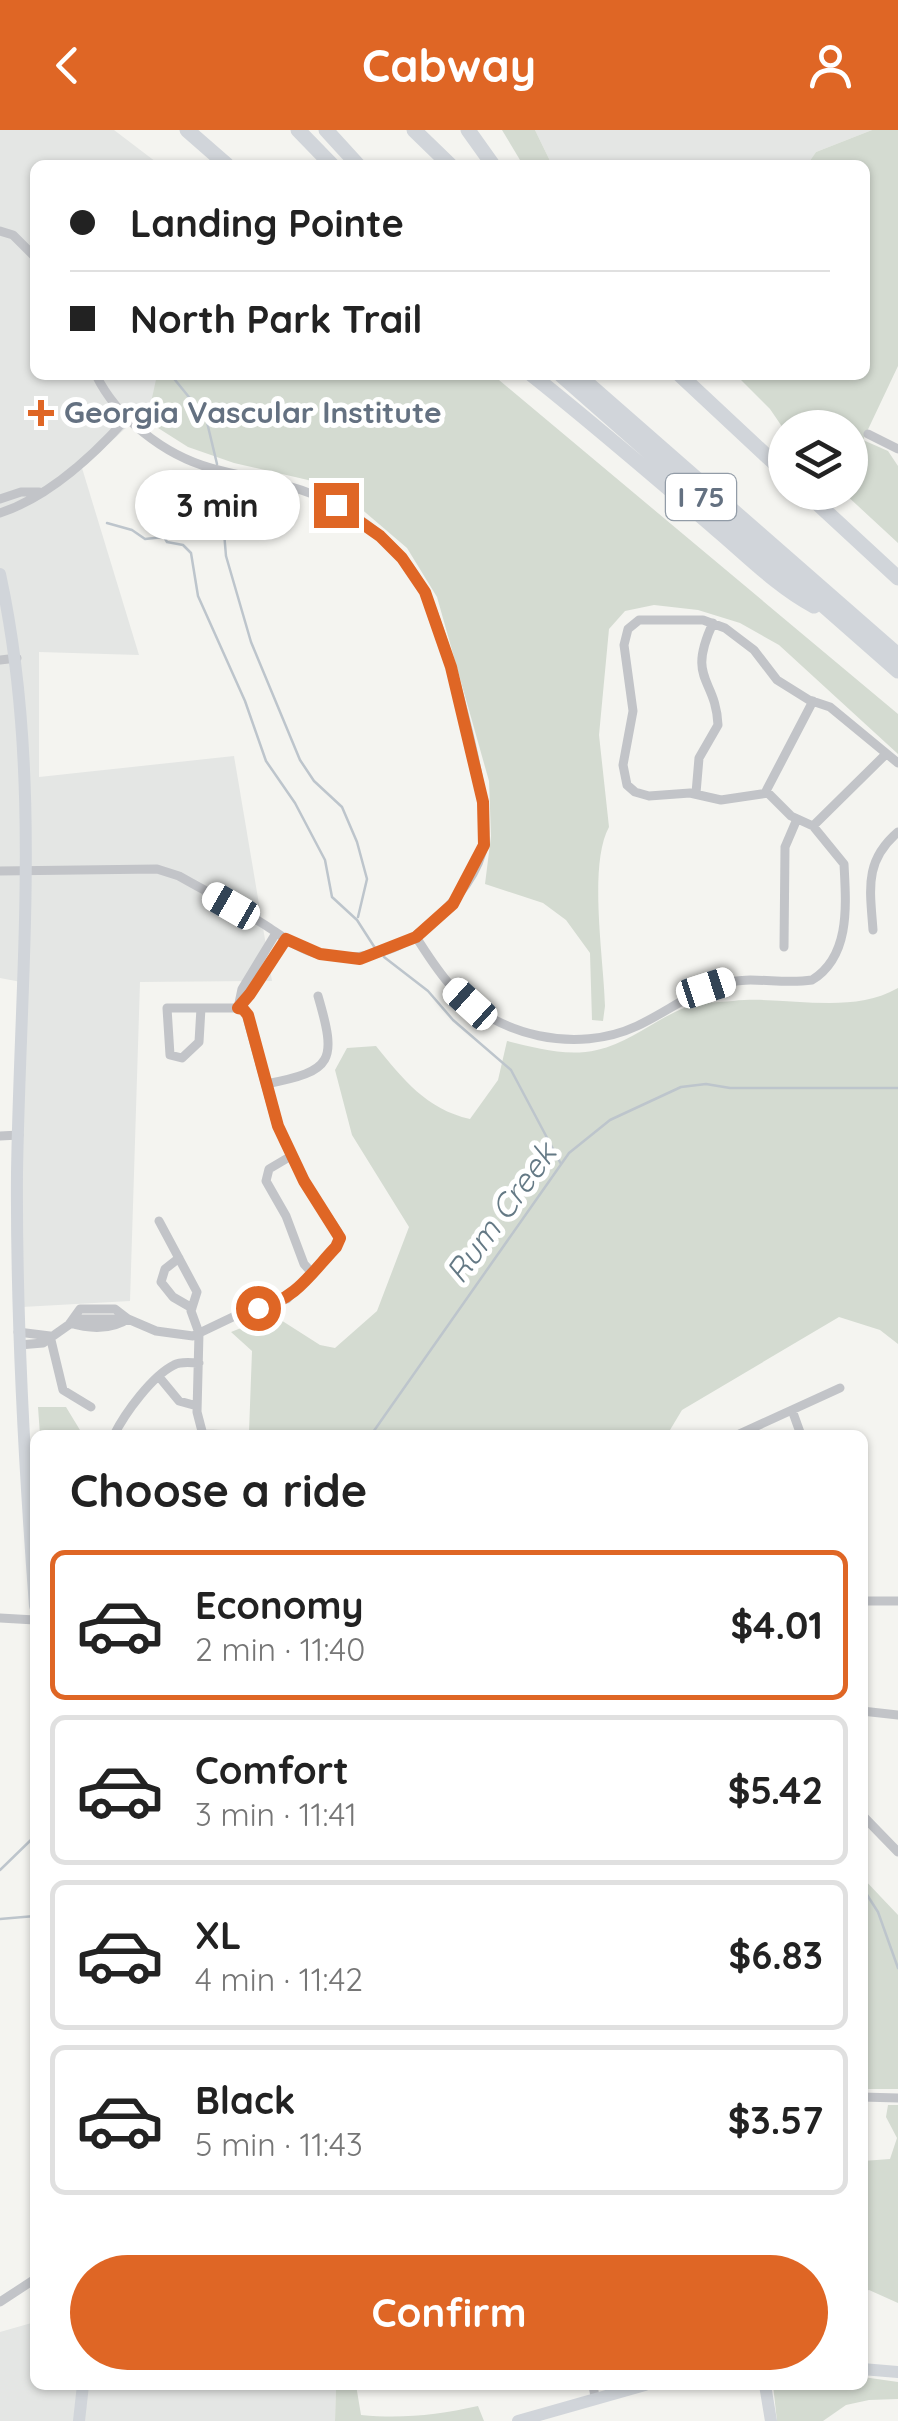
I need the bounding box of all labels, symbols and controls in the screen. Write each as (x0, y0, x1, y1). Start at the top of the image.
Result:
text: Cabway (362, 37, 536, 93)
icon: back (40, 38, 95, 93)
icon: person (803, 38, 858, 93)
text: Landing Pointe (130, 199, 404, 247)
text: North Park Trail (130, 295, 423, 343)
place label: Georgia Vascular Institute (64, 393, 442, 431)
marker: Georgia Vascular Institute (28, 400, 54, 426)
map controls (768, 410, 868, 510)
button: layers (768, 410, 868, 510)
callout: 3 min (136, 470, 301, 540)
road number: I 75 (666, 474, 736, 520)
route end (314, 483, 359, 528)
text: 3 min (176, 485, 259, 525)
car (198, 878, 264, 934)
car (673, 964, 739, 1012)
car (438, 973, 502, 1035)
water label: Rum Creek (436, 1132, 566, 1290)
route start (236, 1286, 281, 1331)
text: Choose a ride (70, 1462, 367, 1518)
icon: car (75, 1580, 165, 1670)
text: Economy (195, 1581, 364, 1629)
text: $4.01 (730, 1601, 823, 1649)
text: 2 min · 11:40 (195, 1629, 365, 1669)
icon: car (75, 1745, 165, 1835)
text: Comfort (195, 1746, 349, 1794)
text: $5.42 (728, 1766, 823, 1814)
text: 3 min · 11:41 (195, 1794, 357, 1834)
icon: car (75, 1910, 165, 2000)
text: XL (195, 1911, 241, 1959)
text: $6.83 (729, 1931, 823, 1979)
text: 4 min · 11:42 (195, 1959, 363, 1999)
icon: car (75, 2075, 165, 2165)
text: Black (195, 2076, 295, 2124)
text: $3.57 (728, 2096, 823, 2144)
text: 5 min · 11:43 (195, 2124, 363, 2164)
button: Confirm (70, 2255, 828, 2370)

